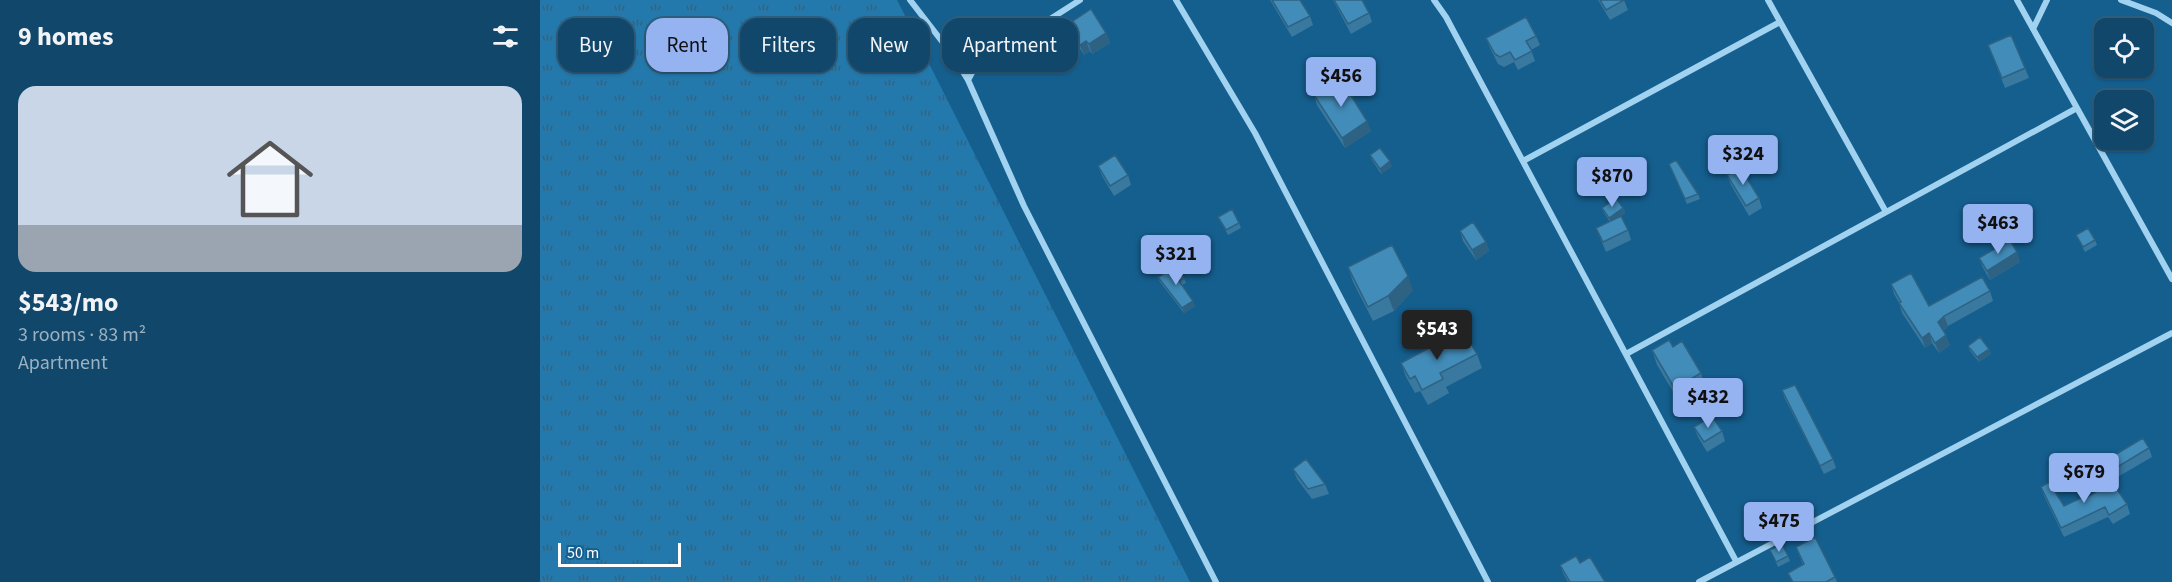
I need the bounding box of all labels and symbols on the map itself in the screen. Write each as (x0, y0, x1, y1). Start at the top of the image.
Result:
pin: $456 (1305, 57, 1377, 108)
pin: $324 (1707, 135, 1779, 186)
pin: $870 (1576, 157, 1648, 208)
pin: $463 (1962, 204, 2034, 255)
pin: $321 (1140, 235, 1212, 286)
pin: $543 (1401, 310, 1473, 361)
pin: $432 (1672, 378, 1744, 429)
pin: $679 (2048, 453, 2120, 504)
pin: $475 (1743, 502, 1815, 553)
scale bar (558, 540, 681, 568)

